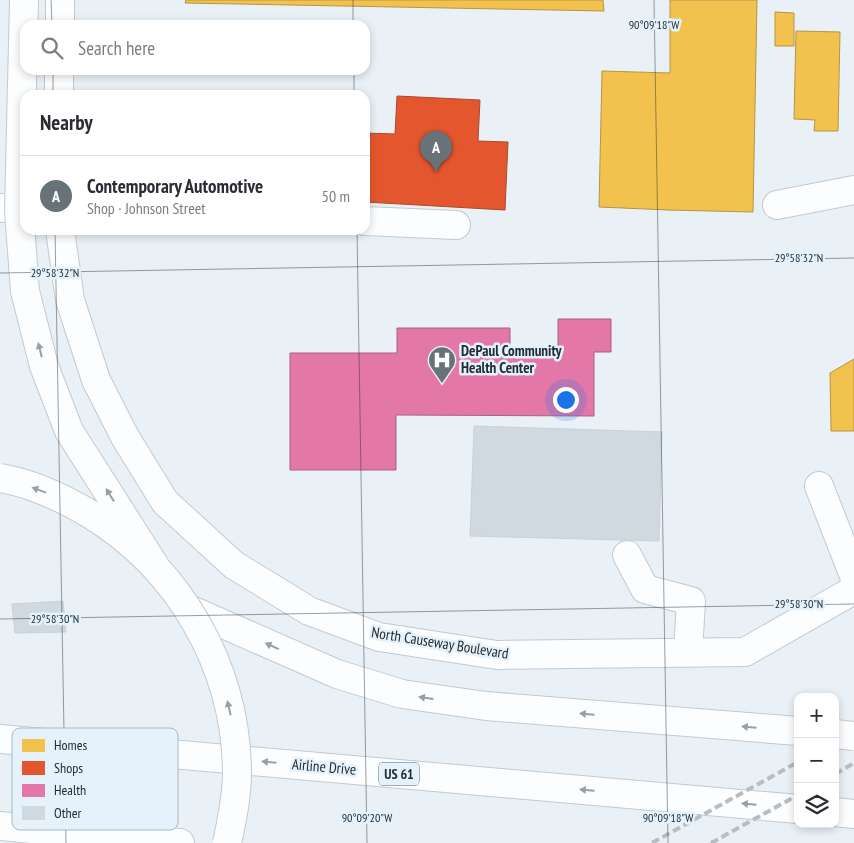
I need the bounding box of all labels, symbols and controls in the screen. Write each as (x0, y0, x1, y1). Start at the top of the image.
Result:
text: 90°09'18"W (629, 17, 679, 32)
search box (20, 20, 370, 75)
icon: search (38, 34, 66, 62)
text: Search here (78, 36, 155, 60)
text: Nearby (40, 109, 93, 136)
pin: A (420, 131, 452, 172)
text: Contemporary Automotive (87, 174, 263, 198)
text: A (52, 186, 60, 206)
text: 50 m (322, 186, 350, 206)
text: Shop · Johnson Street (87, 198, 206, 218)
text: 29°58'32"N (775, 250, 823, 265)
text: 29°58'32"N (31, 265, 79, 280)
place label: DePaul Community Health Center (461, 341, 563, 377)
one-way arrow (36, 342, 44, 357)
hospital icon: DePaul Community Health Center (427, 345, 457, 384)
your location (553, 387, 579, 413)
one-way arrow (32, 486, 47, 493)
one-way arrow (106, 488, 115, 501)
text: 29°58'30"N (775, 596, 823, 611)
text: 29°58'30"N (31, 611, 79, 626)
street label: North Causeway Boulevard (370, 622, 510, 663)
one-way arrow (265, 642, 279, 650)
map controls (794, 693, 839, 828)
button: + (794, 693, 839, 738)
one-way arrow (417, 694, 433, 702)
one-way arrow (225, 701, 233, 716)
one-way arrow (579, 710, 595, 718)
one-way arrow (741, 723, 757, 731)
legend (12, 728, 178, 830)
text: Homes (54, 736, 87, 754)
button: − (794, 738, 839, 783)
street label: Airline Drive (291, 754, 357, 779)
one-way arrow (260, 758, 276, 766)
text: Shops (54, 759, 83, 777)
road number: US 61 (379, 762, 419, 786)
text: Health (54, 781, 86, 799)
button: layers (794, 783, 839, 828)
one-way arrow (579, 786, 595, 794)
one-way arrow (741, 800, 757, 808)
text: Other (54, 804, 81, 822)
text: 90°09'20"W (342, 810, 392, 825)
text: 90°09'18"W (643, 810, 693, 825)

